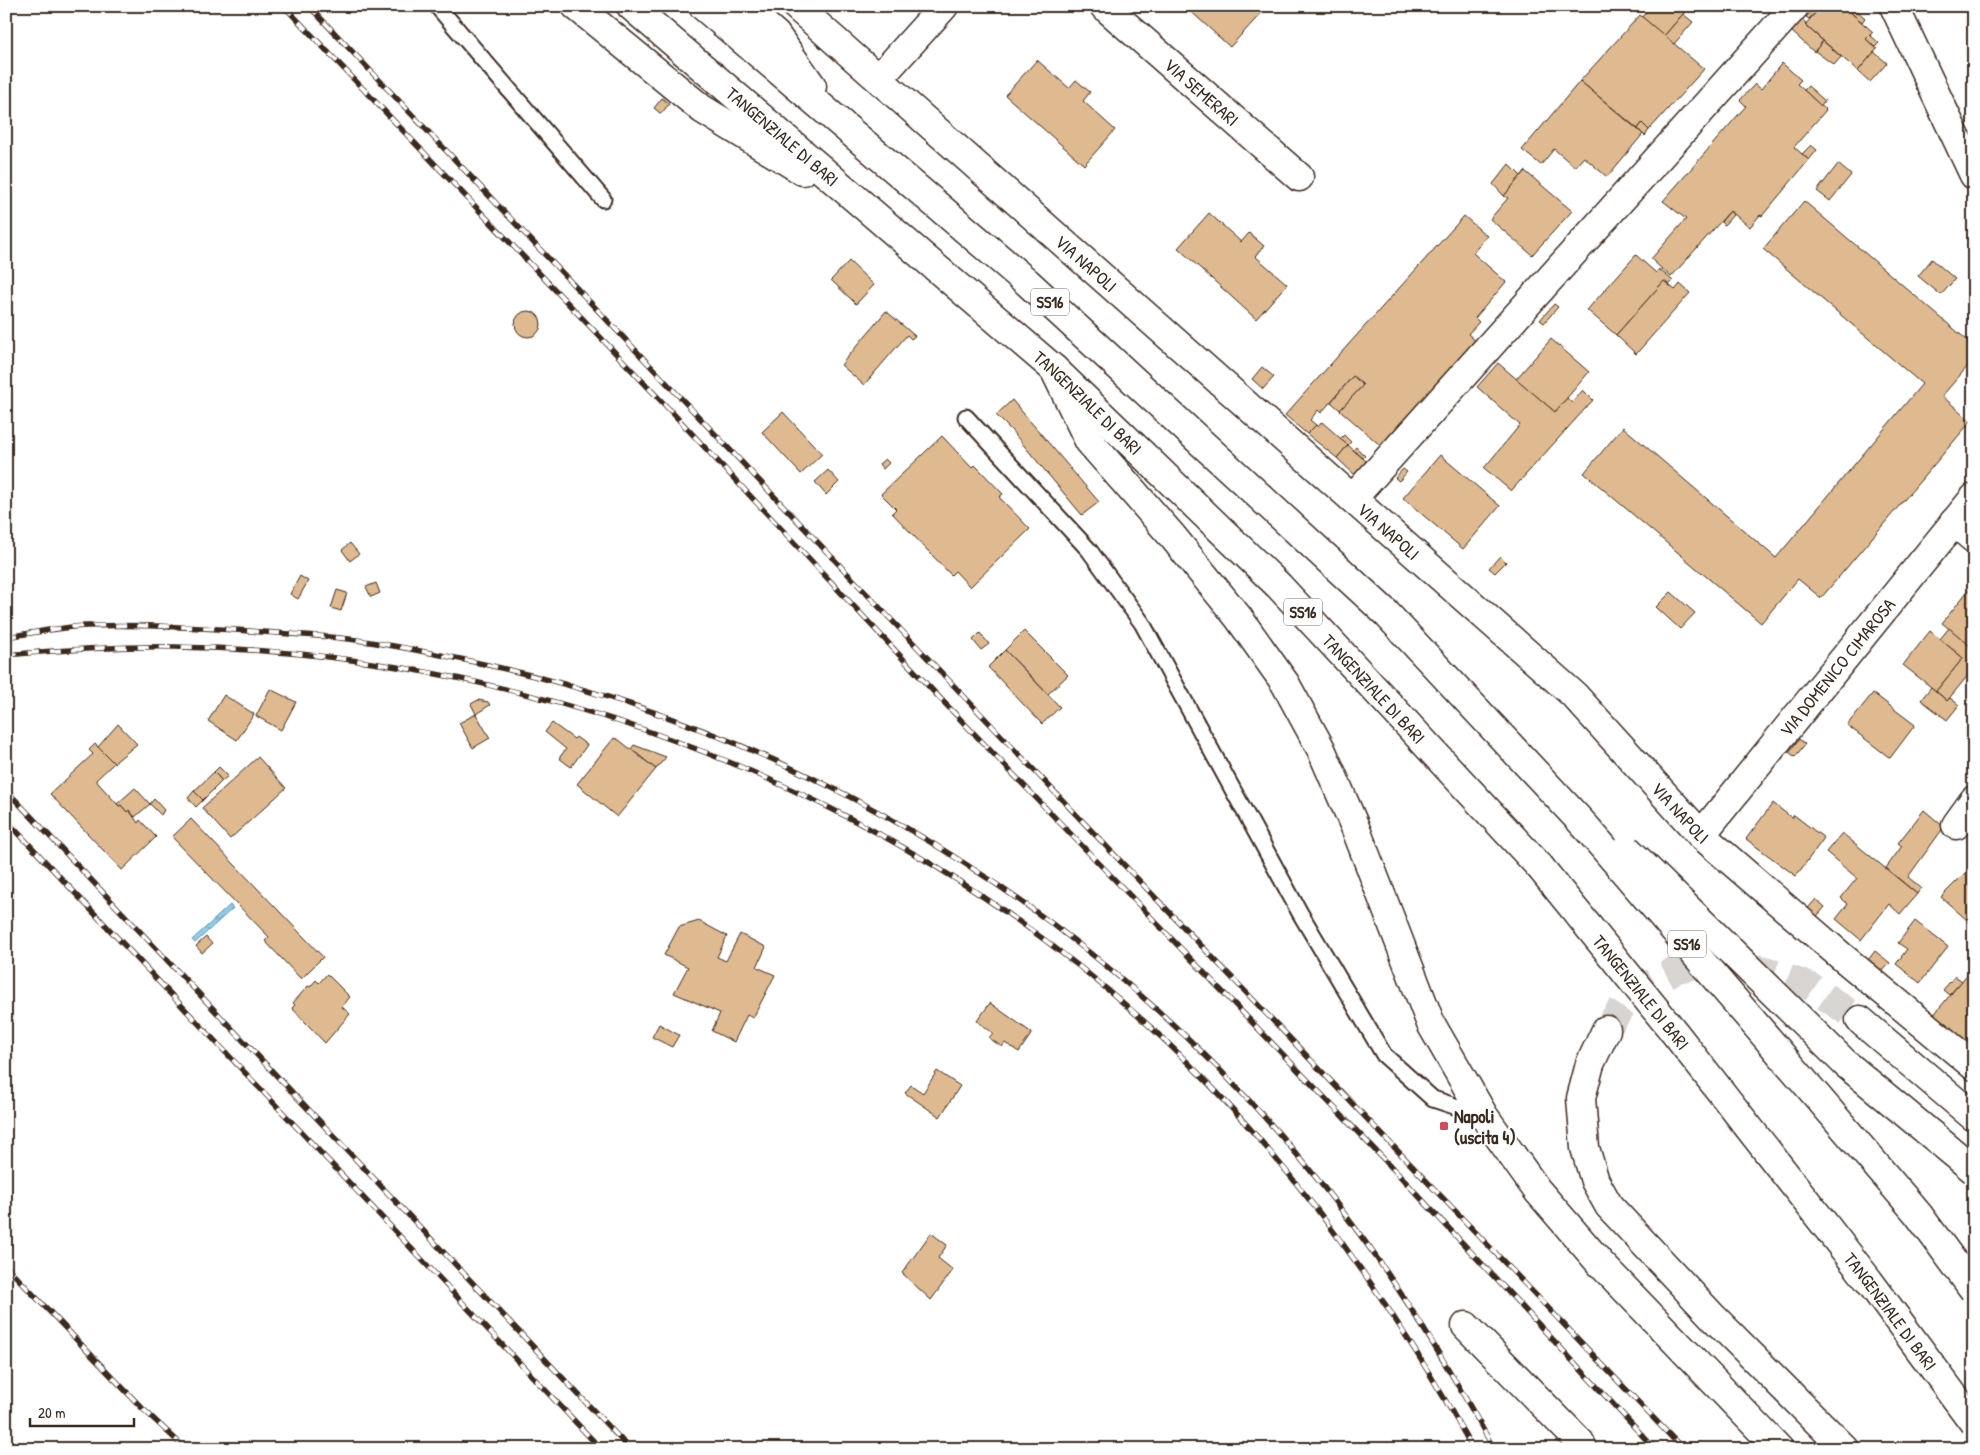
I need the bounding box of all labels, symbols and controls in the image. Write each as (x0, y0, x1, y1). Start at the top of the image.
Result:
street label: VIA SEMERARI (1159, 52, 1244, 131)
street label: TANGENZIALE DI BARI (721, 81, 845, 192)
street label: VIA NAPOLI (1050, 229, 1123, 298)
road number: SS16 (1031, 288, 1069, 316)
street label: TANGENZIALE DI BARI (1028, 345, 1148, 460)
street label: VIA NAPOLI (1352, 497, 1425, 565)
street label: VIA DOMENICO CIMAROSA (1773, 593, 1901, 742)
road number: SS16 (1284, 598, 1322, 626)
street label: TANGENZIALE DI BARI (1317, 628, 1432, 749)
street label: VIA NAPOLI (1646, 776, 1715, 849)
street label: TANGENZIALE DI BARI (1587, 929, 1696, 1055)
road number: SS16 (1668, 931, 1706, 958)
place label: Napoli (uscita 4) (1454, 1104, 1516, 1150)
marker: Napoli (uscita 4) (1438, 1120, 1450, 1132)
street label: TANGENZIALE DI BARI (1839, 1247, 1943, 1375)
scale bar (30, 1395, 134, 1427)
text: 20 m (38, 1402, 65, 1423)

